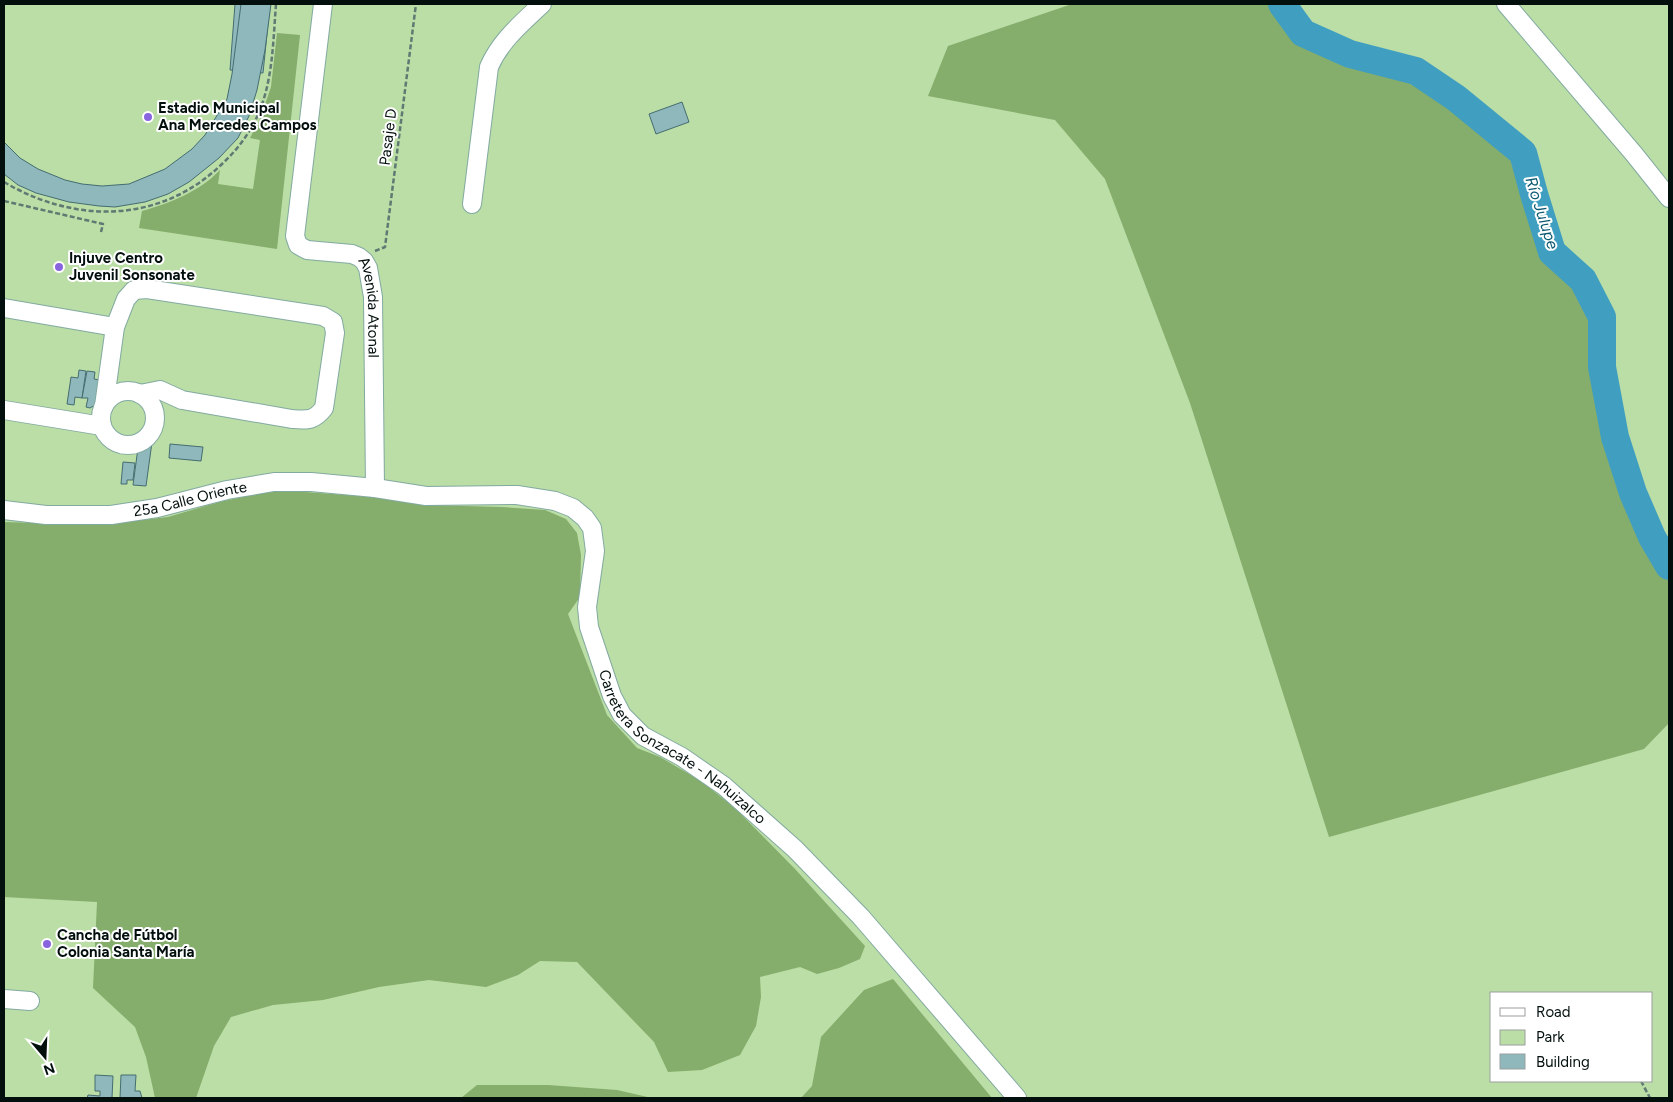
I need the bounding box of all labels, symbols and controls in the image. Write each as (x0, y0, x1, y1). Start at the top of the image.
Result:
place label: Estadio Municipal Ana Mercedes Campos (158, 99, 317, 134)
street label: Pasaje D (376, 108, 400, 166)
marker: Estadio Municipal Ana Mercedes Campos (142, 111, 154, 123)
water label: Río Julupe (1521, 174, 1563, 252)
place label: Injuve Centro Juvenil Sonsonate (69, 249, 195, 284)
street label: Avenida Atonal (354, 253, 383, 358)
marker: Injuve Centro Juvenil Sonsonate (53, 261, 65, 273)
street label: 25a Calle Oriente (132, 478, 248, 520)
street label: Carretera Sonzacate - Nahuizalco (595, 667, 770, 828)
place label: Cancha de Fútbol Colonia Santa María (57, 926, 195, 961)
marker: Cancha de Fútbol Colonia Santa María (41, 938, 53, 950)
legend (1490, 992, 1653, 1082)
text: Road (1536, 1003, 1571, 1021)
text: Park (1536, 1028, 1565, 1046)
north arrow (20, 1032, 70, 1082)
text: Building (1536, 1053, 1590, 1071)
text: N (41, 1059, 57, 1079)

